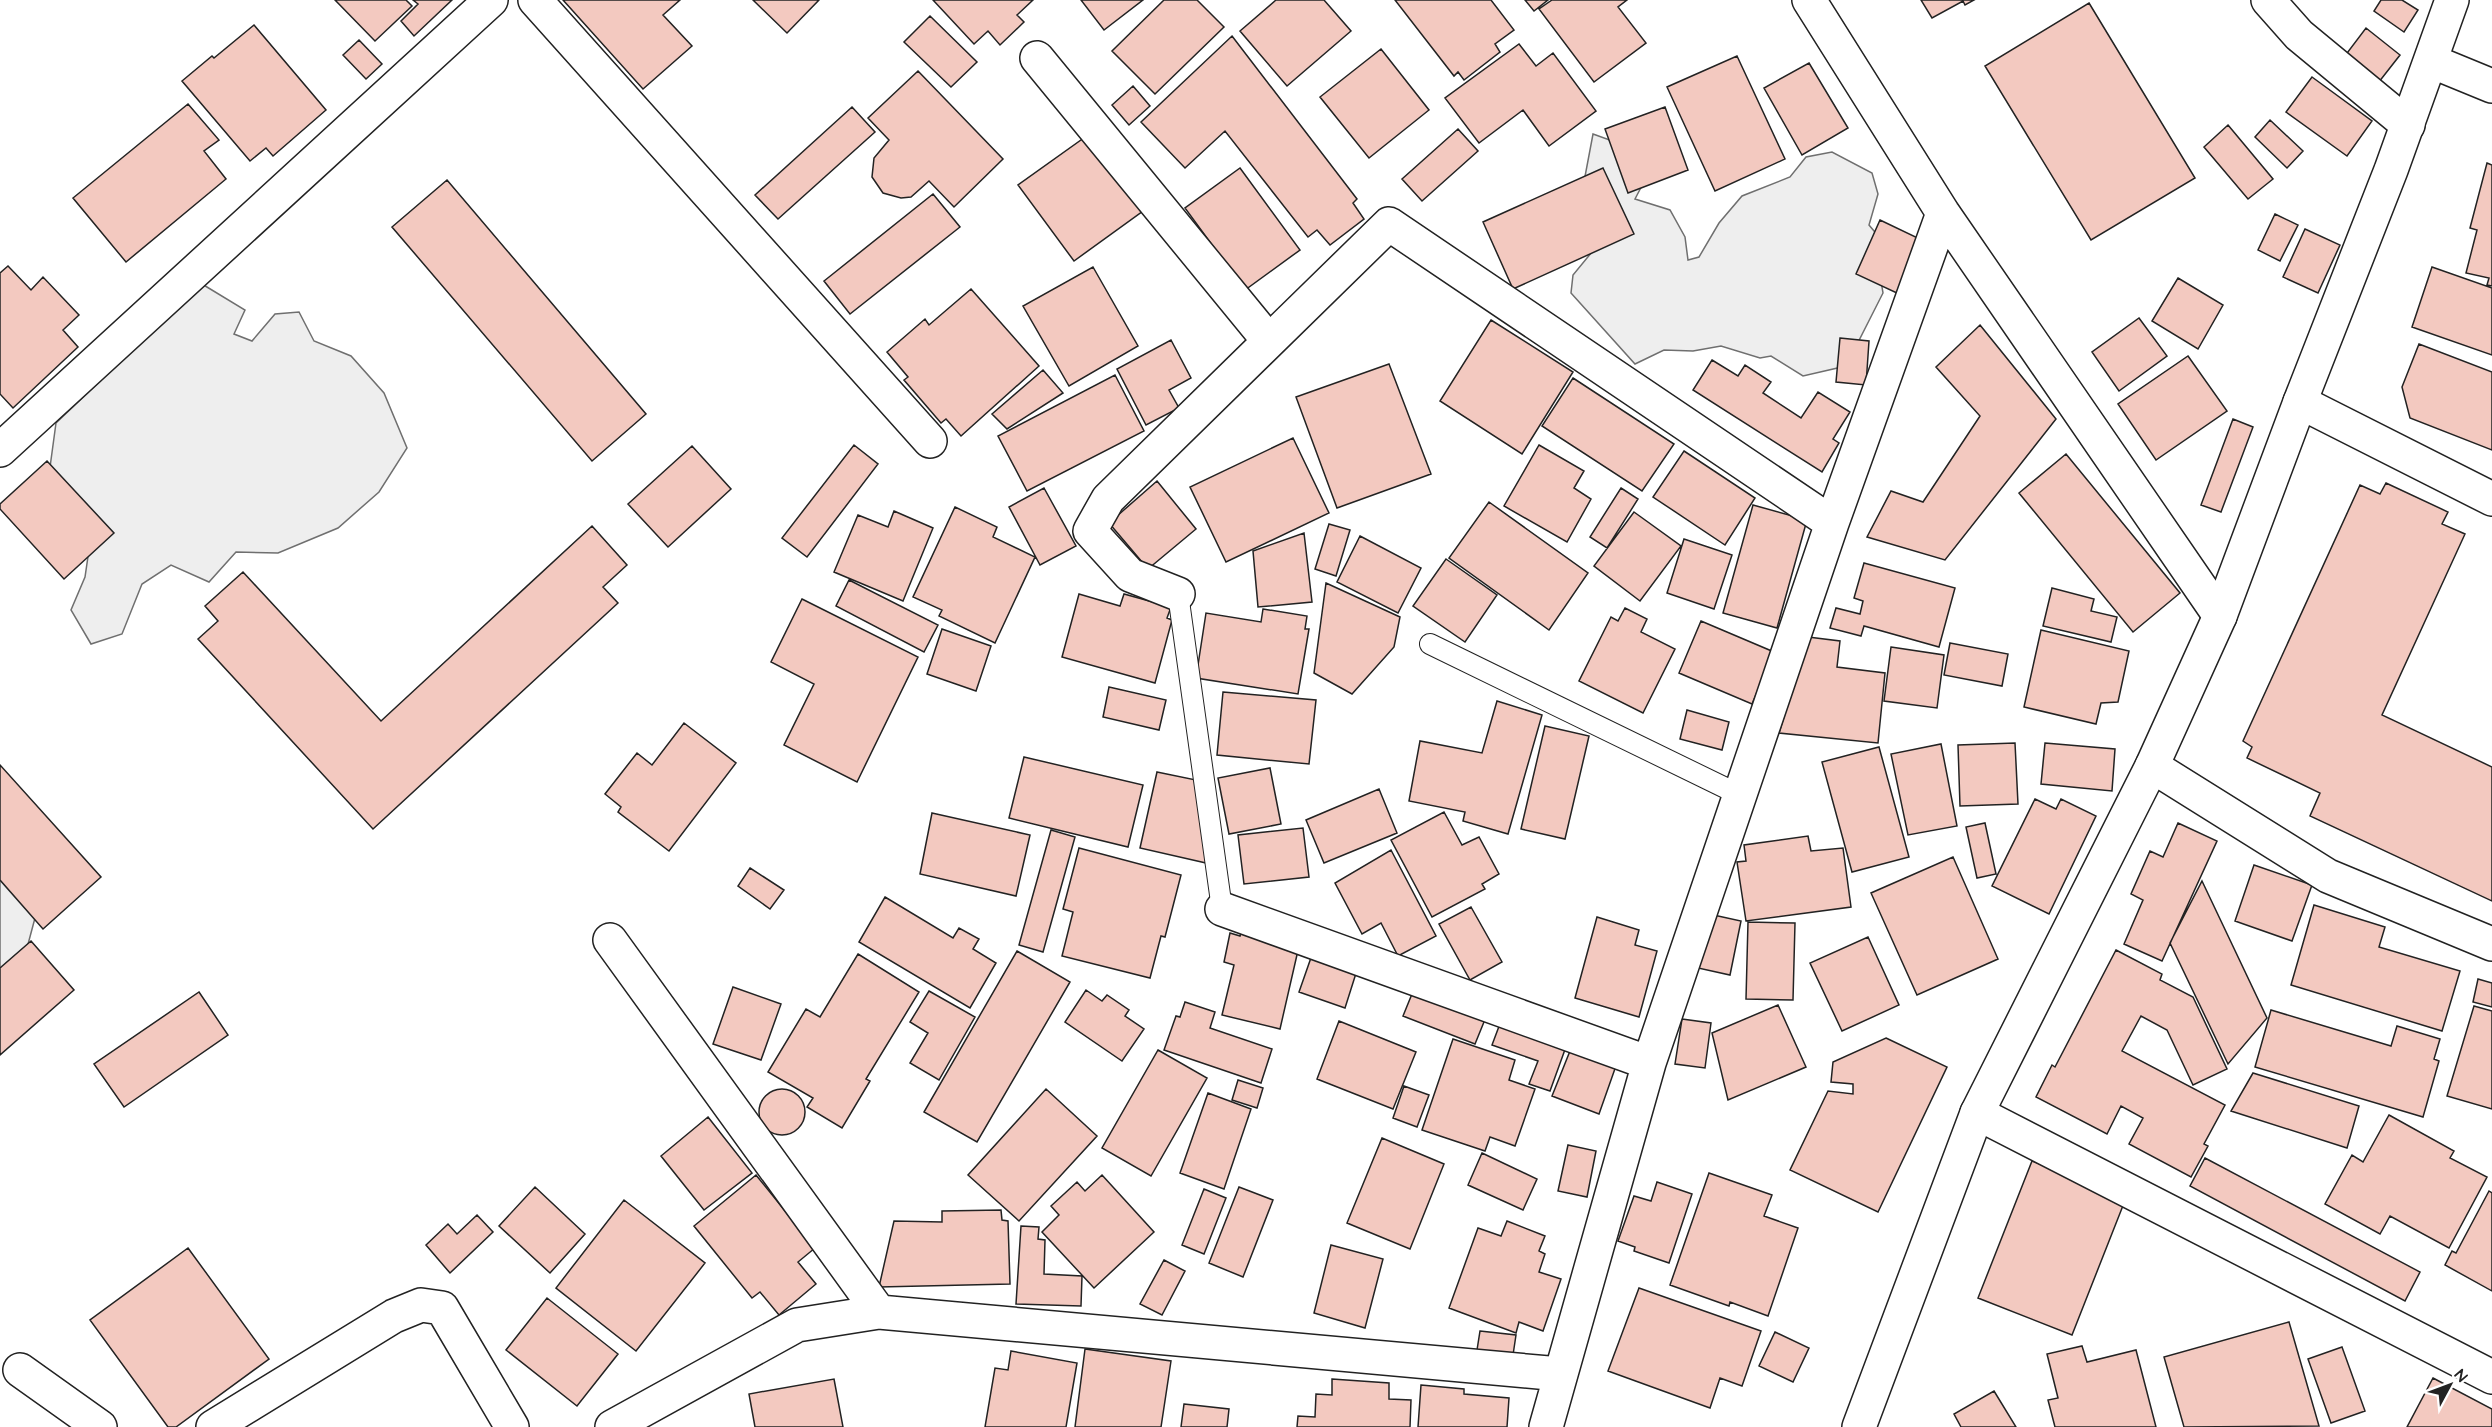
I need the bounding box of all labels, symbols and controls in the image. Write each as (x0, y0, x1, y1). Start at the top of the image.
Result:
north arrow (2420, 1355, 2480, 1415)
text: N (2450, 1364, 2473, 1386)

